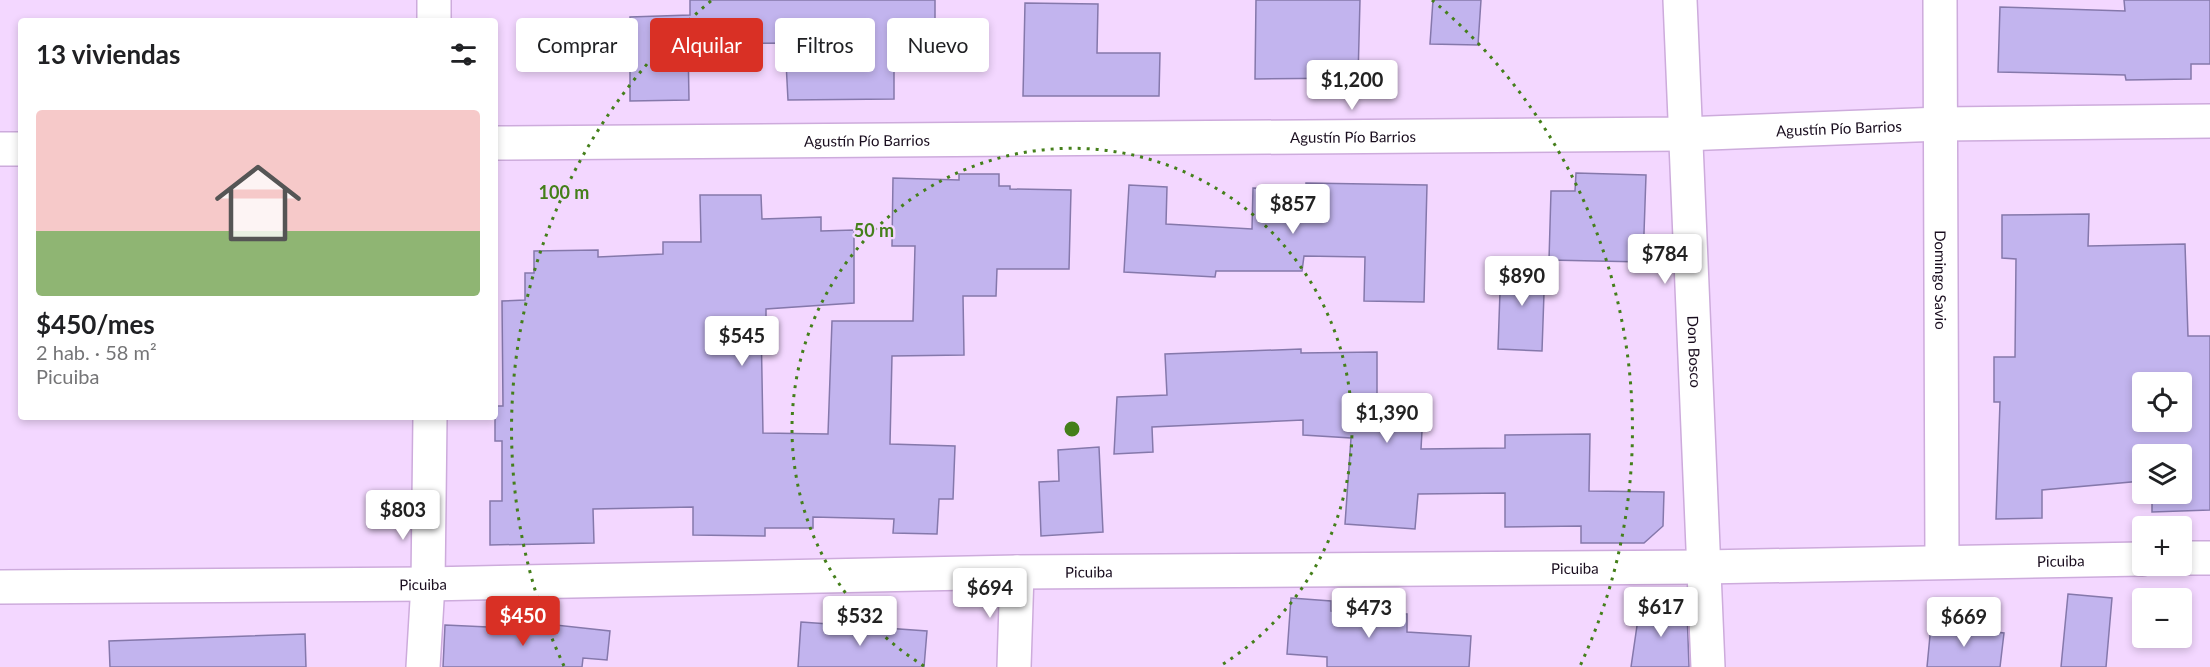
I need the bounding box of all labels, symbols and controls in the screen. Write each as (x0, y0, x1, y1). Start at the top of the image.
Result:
chip: Comprar (516, 18, 638, 72)
chip: Alquilar (650, 18, 763, 72)
chip: Filtros (775, 18, 875, 72)
chip: Nuevo (887, 18, 989, 72)
text: 13 viviendas (36, 38, 180, 70)
icon: filters (447, 38, 480, 71)
pin: $1,200 (1303, 60, 1401, 111)
text: $1,200 (1321, 67, 1383, 91)
street label: Agustín Pío Barrios (1776, 117, 1902, 139)
street label: Agustín Pío Barrios (1290, 127, 1416, 146)
street label: Agustín Pío Barrios (804, 131, 930, 150)
icon: home (204, 149, 312, 257)
text: 100 m (539, 181, 589, 203)
pin: $857 (1257, 184, 1329, 235)
text: $857 (1270, 191, 1316, 215)
text: 50 m (854, 219, 894, 241)
street label: Domingo Savio (1932, 230, 1950, 330)
pin: $784 (1629, 234, 1701, 285)
text: $784 (1642, 241, 1688, 265)
pin: $890 (1486, 256, 1558, 307)
text: $890 (1499, 263, 1545, 287)
text: $450/mes (36, 308, 155, 340)
street label: Don Bosco (1684, 315, 1705, 388)
pin: $545 (706, 316, 778, 367)
text: $545 (719, 323, 765, 347)
text: 2 hab. · 58 m² (36, 340, 157, 364)
text: Picuiba (36, 364, 99, 388)
map controls (2132, 372, 2192, 648)
button: locate (2132, 372, 2192, 432)
pin: $1,390 (1338, 393, 1436, 444)
text: $1,390 (1356, 400, 1418, 424)
centre of rings (1062, 419, 1082, 439)
button: layers (2132, 444, 2192, 504)
pin: $803 (367, 490, 439, 541)
text: $803 (380, 497, 426, 521)
button: + (2132, 516, 2192, 576)
street label: Picuiba (2037, 551, 2085, 570)
street label: Picuiba (1551, 559, 1599, 577)
street label: Picuiba (1065, 562, 1113, 581)
pin: $694 (954, 568, 1026, 619)
street label: Picuiba (399, 575, 447, 593)
text: $694 (967, 575, 1013, 599)
pin: $617 (1625, 587, 1697, 638)
pin: $473 (1333, 588, 1405, 639)
button: − (2132, 588, 2192, 648)
text: $617 (1638, 594, 1684, 618)
text: $473 (1346, 595, 1392, 619)
pin: $450 (487, 596, 559, 647)
pin: $532 (824, 596, 896, 647)
pin: $669 (1928, 597, 2000, 648)
text: $450 (500, 603, 546, 627)
text: $532 (837, 603, 883, 627)
text: $669 (1941, 604, 1987, 628)

